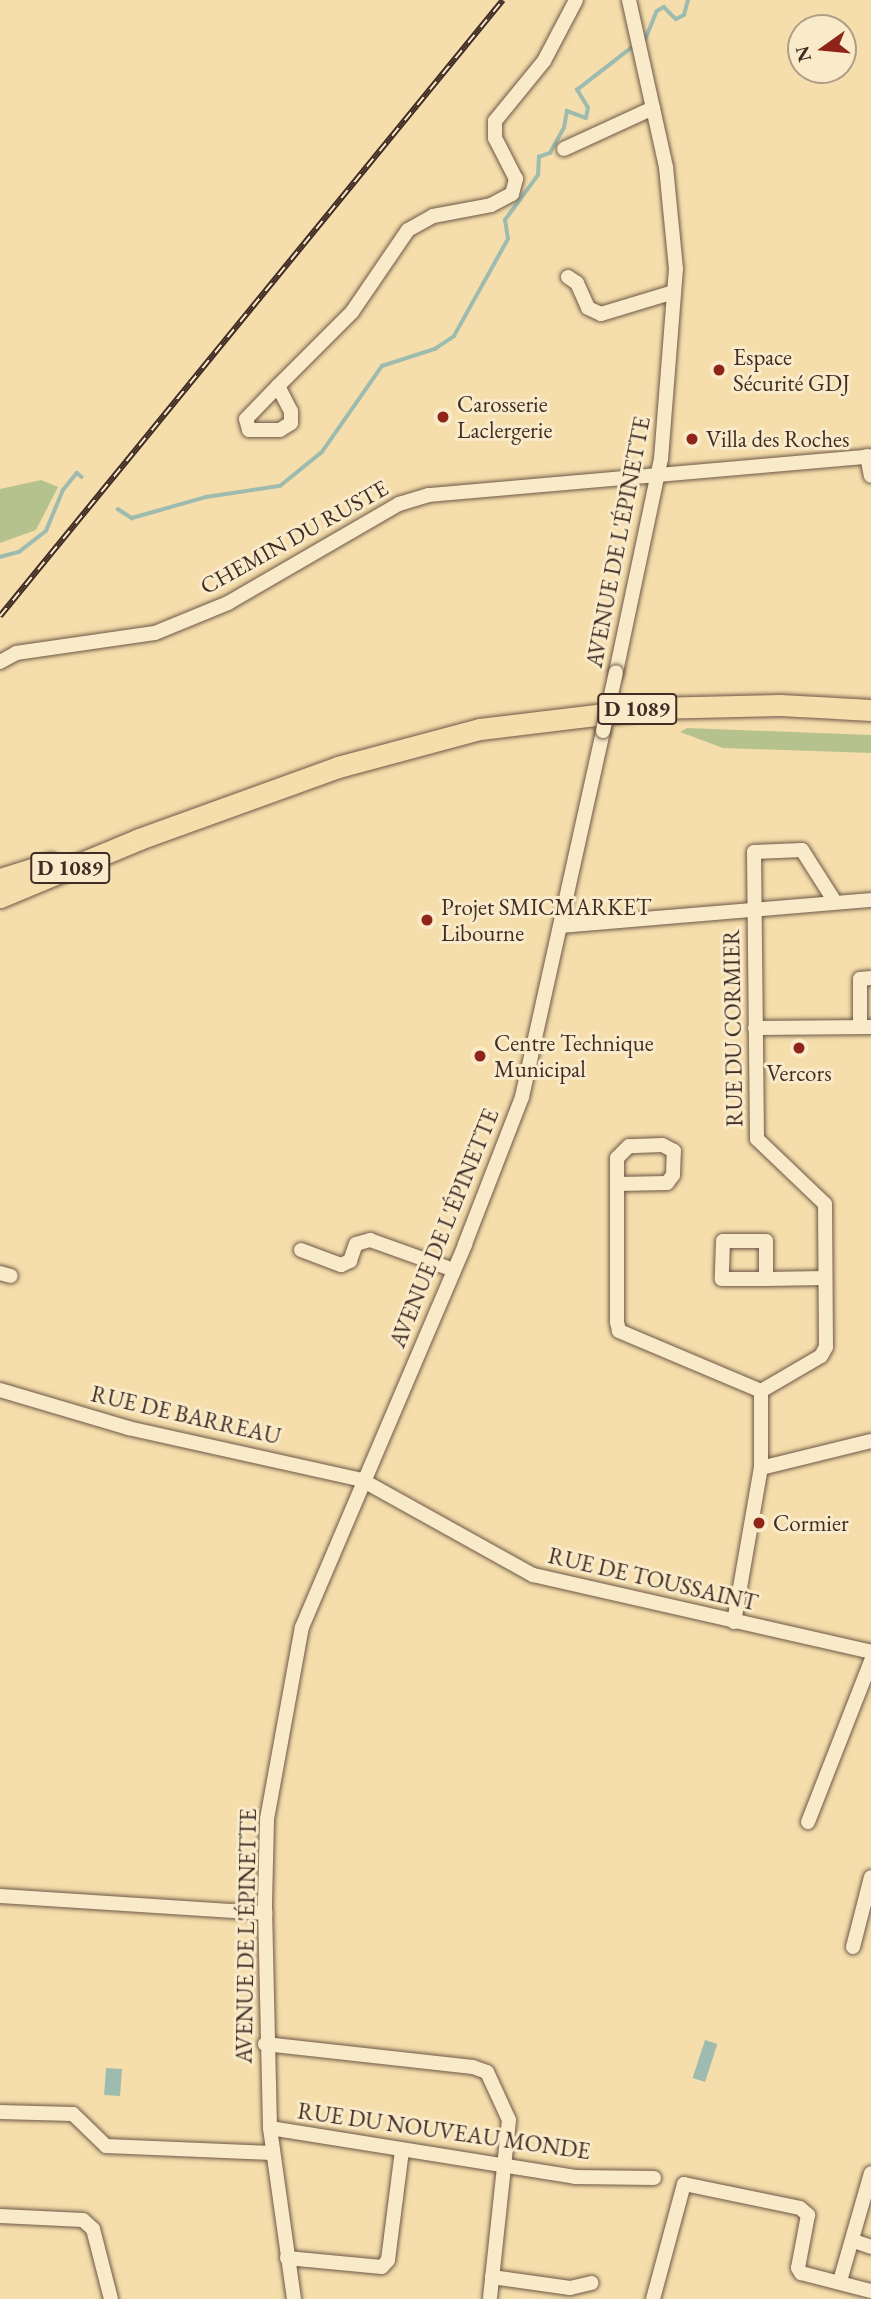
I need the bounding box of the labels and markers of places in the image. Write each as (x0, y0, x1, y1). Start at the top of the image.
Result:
place label: Espace Sécurité GDJ (733, 343, 850, 397)
marker: Espace Sécurité GDJ (711, 362, 727, 378)
place label: Carosserie Laclergerie (457, 390, 552, 444)
marker: Carosserie Laclergerie (435, 409, 451, 425)
place label: Villa des Roches (706, 425, 849, 453)
marker: Villa des Roches (684, 431, 700, 447)
place label: Projet SMICMARKET Libourne (441, 893, 651, 947)
marker: Projet SMICMARKET Libourne (419, 912, 435, 928)
place label: Centre Technique Municipal (494, 1029, 654, 1083)
marker: Vercors (791, 1040, 807, 1056)
marker: Centre Technique Municipal (472, 1048, 488, 1064)
place label: Vercors (766, 1059, 832, 1087)
place label: Cormier (773, 1509, 849, 1537)
marker: Cormier (751, 1515, 767, 1531)

